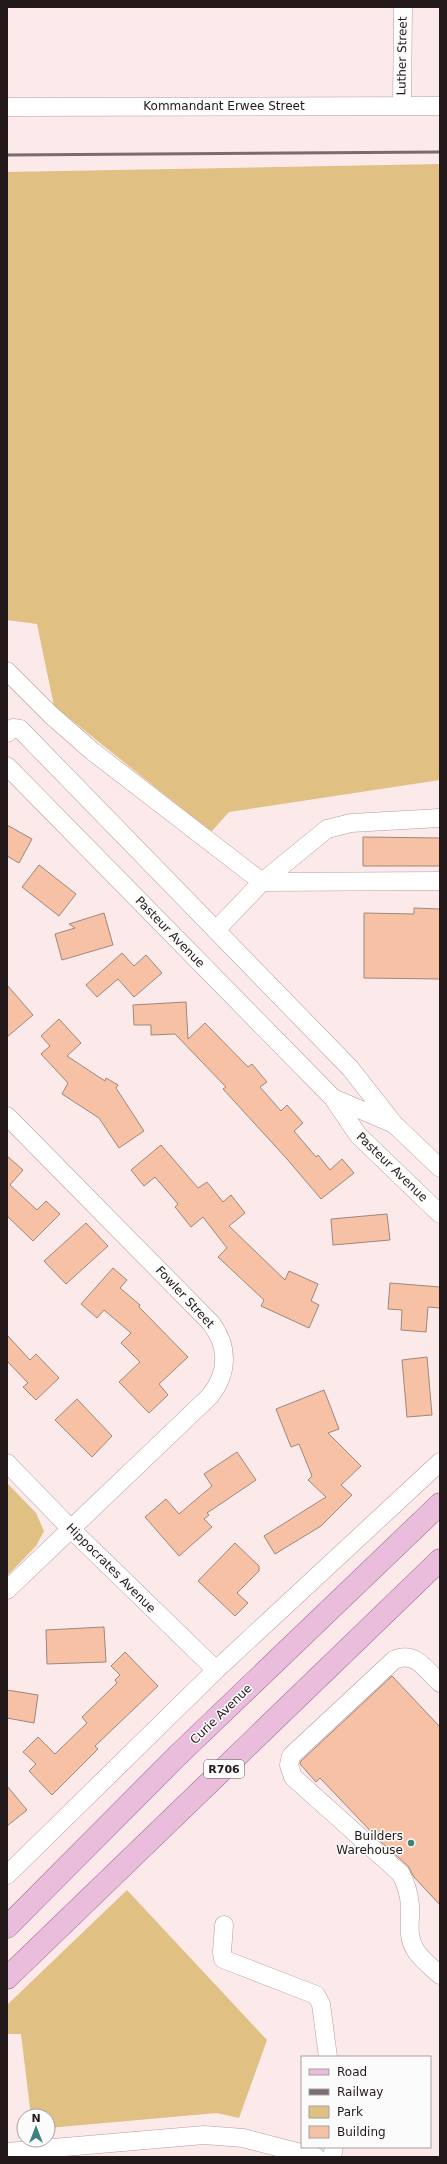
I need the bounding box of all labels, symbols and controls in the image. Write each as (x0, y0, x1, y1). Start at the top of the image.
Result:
street label: Luther Street (394, 16, 410, 96)
street label: Kommandant Erwee Street (143, 99, 305, 113)
street label: Pasteur Avenue (133, 894, 207, 970)
street label: Pasteur Avenue (354, 1130, 430, 1204)
street label: Fowler Street (153, 1263, 217, 1331)
street label: Hippocrates Avenue (63, 1520, 159, 1616)
street label: Curie Avenue (187, 1681, 255, 1747)
road number: R706 (204, 1760, 244, 1778)
place label: Builders Warehouse (336, 1829, 403, 1857)
marker: Builders Warehouse (406, 1838, 416, 1848)
legend (301, 2056, 431, 2148)
text: Road (337, 2065, 367, 2079)
text: Railway (337, 2085, 383, 2099)
text: Park (337, 2105, 363, 2119)
north arrow (16, 2108, 56, 2148)
text: N (31, 2112, 41, 2125)
text: Building (337, 2125, 386, 2139)

